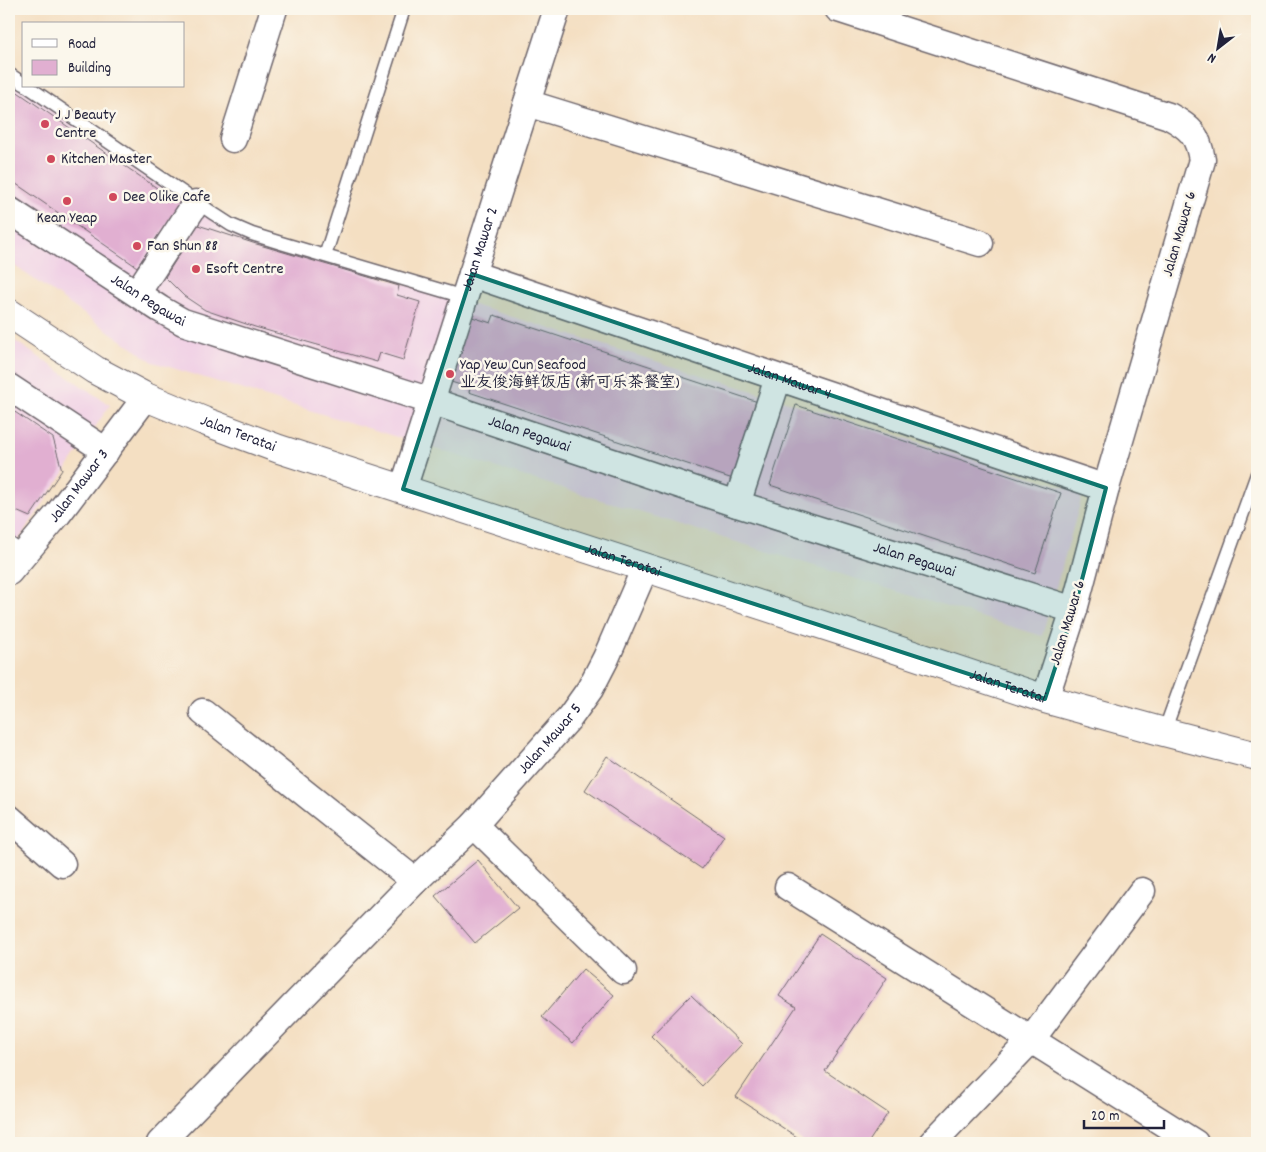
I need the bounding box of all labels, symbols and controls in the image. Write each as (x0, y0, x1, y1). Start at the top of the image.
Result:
legend (22, 22, 185, 88)
north arrow (1194, 22, 1244, 72)
text: Road (68, 34, 96, 56)
text: N (1204, 47, 1220, 68)
text: Building (68, 58, 111, 80)
place label: J J Beauty Centre (55, 104, 116, 145)
marker: J J Beauty Centre (39, 118, 51, 130)
place label: Kitchen Master (61, 148, 152, 171)
marker: Kitchen Master (45, 153, 57, 165)
place label: Dee Olike Cafe (123, 186, 210, 209)
street label: Jalan Mawar 6 (1157, 188, 1203, 279)
marker: Dee Olike Cafe (107, 191, 119, 203)
marker: Kean Yeap (61, 195, 73, 207)
street label: Jalan Mawar 2 (456, 204, 504, 294)
place label: Kean Yeap (37, 207, 97, 230)
place label: Fan Shun 88 (147, 235, 218, 258)
marker: Fan Shun 88 (131, 240, 143, 252)
place label: Esoft Centre (206, 258, 284, 281)
marker: Esoft Centre (190, 263, 202, 275)
street label: Jalan Pegawai (106, 268, 188, 333)
place label: Yap Yew Cun Seafood 业友俊海鲜饭店 (新可乐茶餐室) (460, 354, 680, 395)
street label: Jalan Mawar 4 (745, 356, 834, 406)
marker: Yap Yew Cun Seafood 业友俊海鲜饭店 (新可乐茶餐室) (444, 368, 456, 380)
street label: Jalan Teratai (197, 409, 279, 458)
street label: Jalan Pegawai (485, 410, 573, 459)
street label: Jalan Mawar 3 (44, 444, 114, 528)
street label: Jalan Pegawai (870, 536, 959, 584)
street label: Jalan Teratai (582, 537, 664, 583)
street label: Jalan Mawar 6 (1044, 577, 1092, 668)
street label: Jalan Teratai (966, 663, 1049, 710)
street label: Jalan Mawar 5 (513, 699, 588, 779)
scale bar (1084, 1097, 1164, 1129)
text: 20 m (1091, 1106, 1119, 1128)

